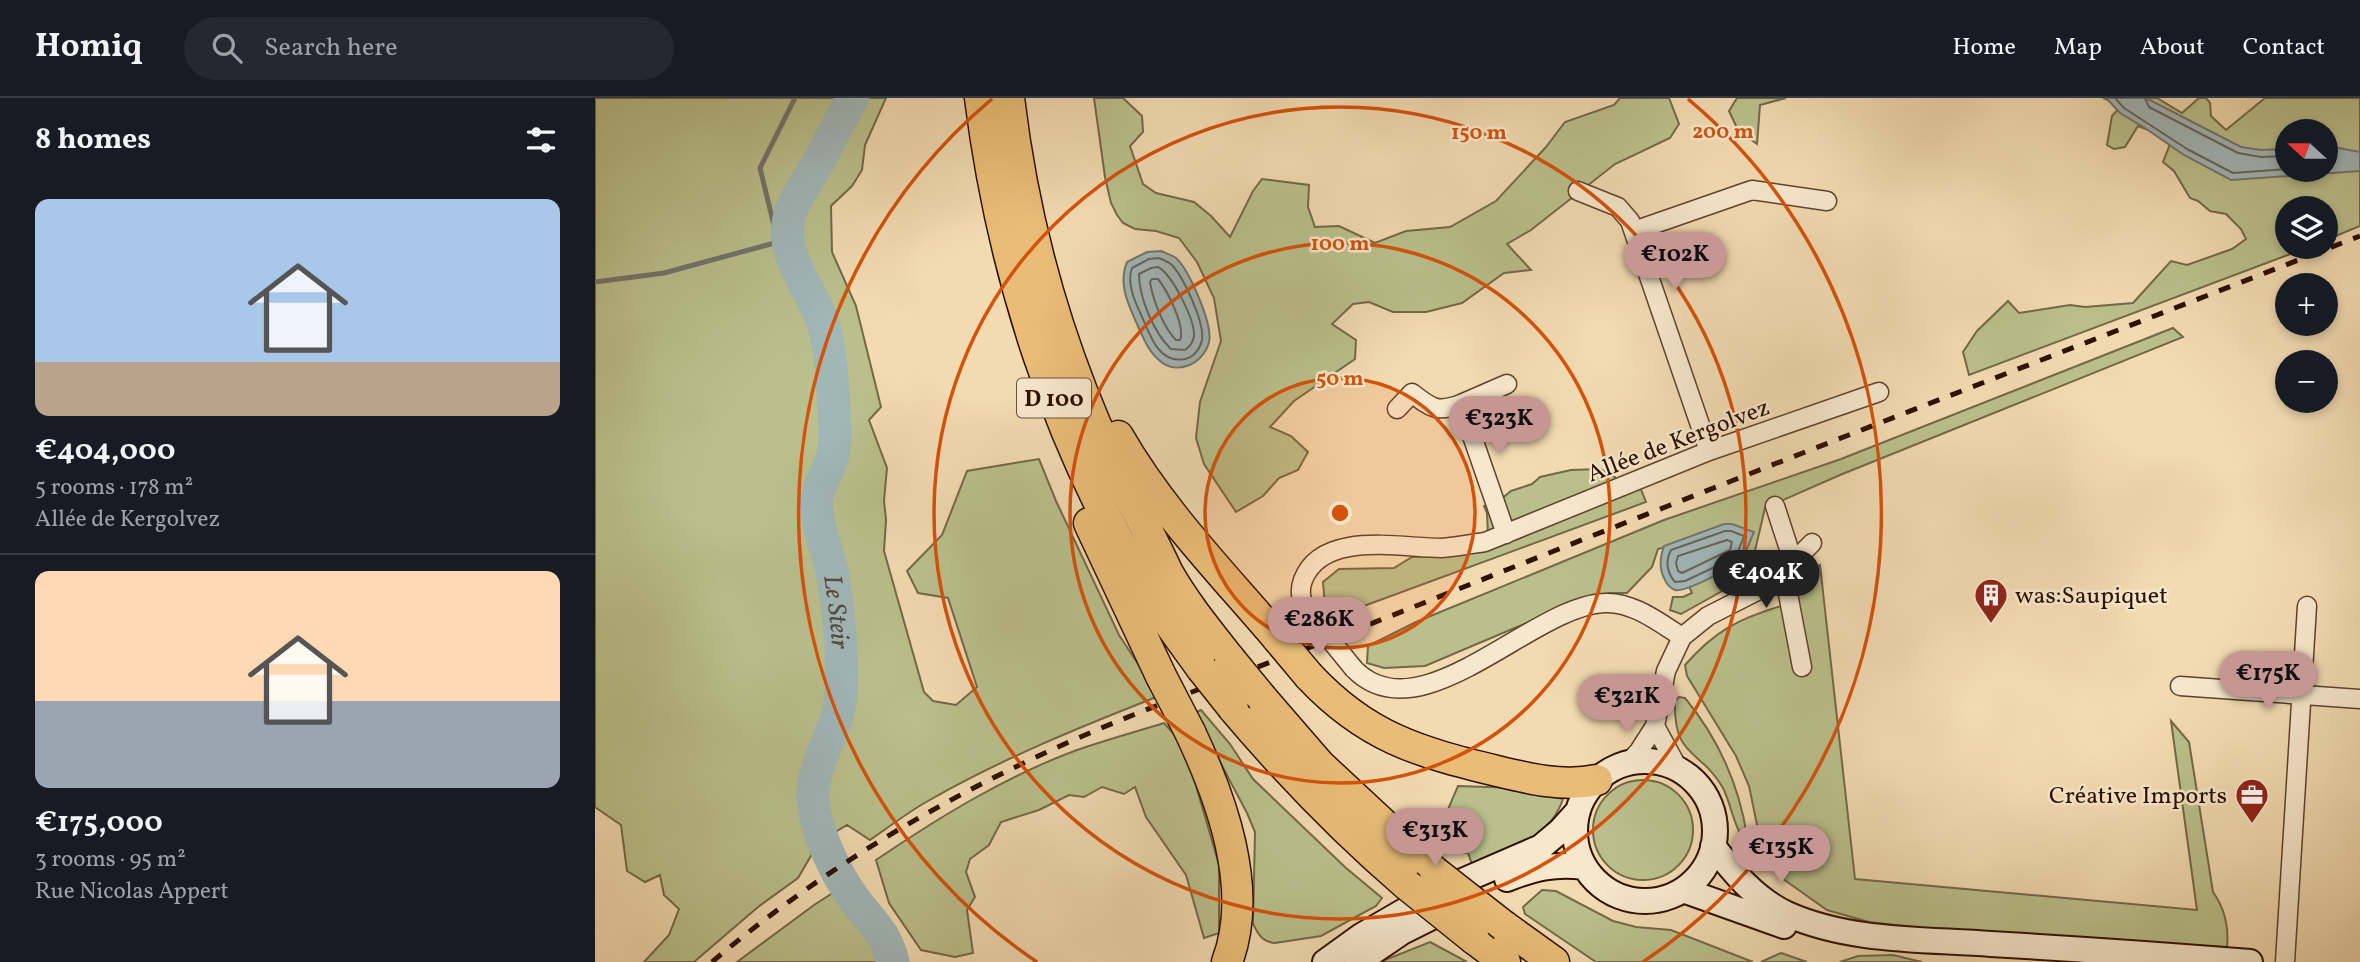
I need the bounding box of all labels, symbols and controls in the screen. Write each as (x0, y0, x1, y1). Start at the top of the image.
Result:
search box (184, 17, 674, 80)
text: Homiq (35, 25, 142, 71)
icon: search (208, 29, 246, 67)
text: Search here (264, 30, 397, 66)
text: Home (1952, 31, 2016, 65)
text: Map (2054, 31, 2102, 65)
text: About (2140, 31, 2205, 65)
text: Contact (2243, 31, 2325, 65)
text: 200 m (1692, 118, 1754, 147)
text: 8 homes (35, 119, 151, 161)
text: 150 m (1451, 119, 1507, 148)
north arrow (2275, 119, 2338, 182)
map controls (2275, 119, 2338, 413)
icon: filters (522, 121, 560, 159)
button: layers (2275, 196, 2338, 259)
text: 100 m (1310, 230, 1370, 259)
pin: €102K (1626, 232, 1724, 292)
text: €102K (1641, 239, 1709, 271)
icon: home (235, 245, 361, 371)
button: + (2275, 273, 2338, 336)
button: − (2275, 350, 2338, 413)
text: 50 m (1316, 365, 1364, 394)
road number: D 100 (1017, 378, 1091, 418)
street label: Allée de Kergolvez (1583, 391, 1775, 492)
pin: €323K (1450, 396, 1548, 456)
text: €323K (1465, 403, 1533, 435)
text: €404,000 (35, 430, 176, 472)
text: 5 rooms · 178 m² (35, 472, 193, 504)
centre of rings (1328, 501, 1352, 525)
text: Allée de Kergolvez (35, 504, 220, 536)
pin: €404K (1717, 550, 1815, 610)
text: €404K (1729, 557, 1803, 589)
water label: Le Steir (813, 572, 857, 650)
building icon: was:Saupiquet (1972, 576, 2010, 625)
place label: was:Saupiquet (2015, 580, 2168, 614)
pin: €286K (1270, 598, 1368, 657)
text: €286K (1284, 604, 1354, 636)
icon: home (235, 617, 361, 743)
pin: €175K (2219, 652, 2317, 711)
text: €175K (2236, 658, 2300, 690)
pin: €321K (1578, 674, 1676, 734)
text: €321K (1594, 681, 1660, 713)
office icon: Créative Imports (2233, 776, 2271, 825)
place label: Créative Imports (2049, 780, 2227, 814)
text: €175,000 (35, 802, 163, 844)
pin: €313K (1386, 808, 1484, 868)
text: €313K (1402, 815, 1468, 847)
pin: €135K (1732, 826, 1830, 885)
text: €135K (1748, 832, 1814, 864)
text: 3 rooms · 95 m² (35, 844, 186, 876)
text: Rue Nicolas Appert (35, 876, 229, 908)

